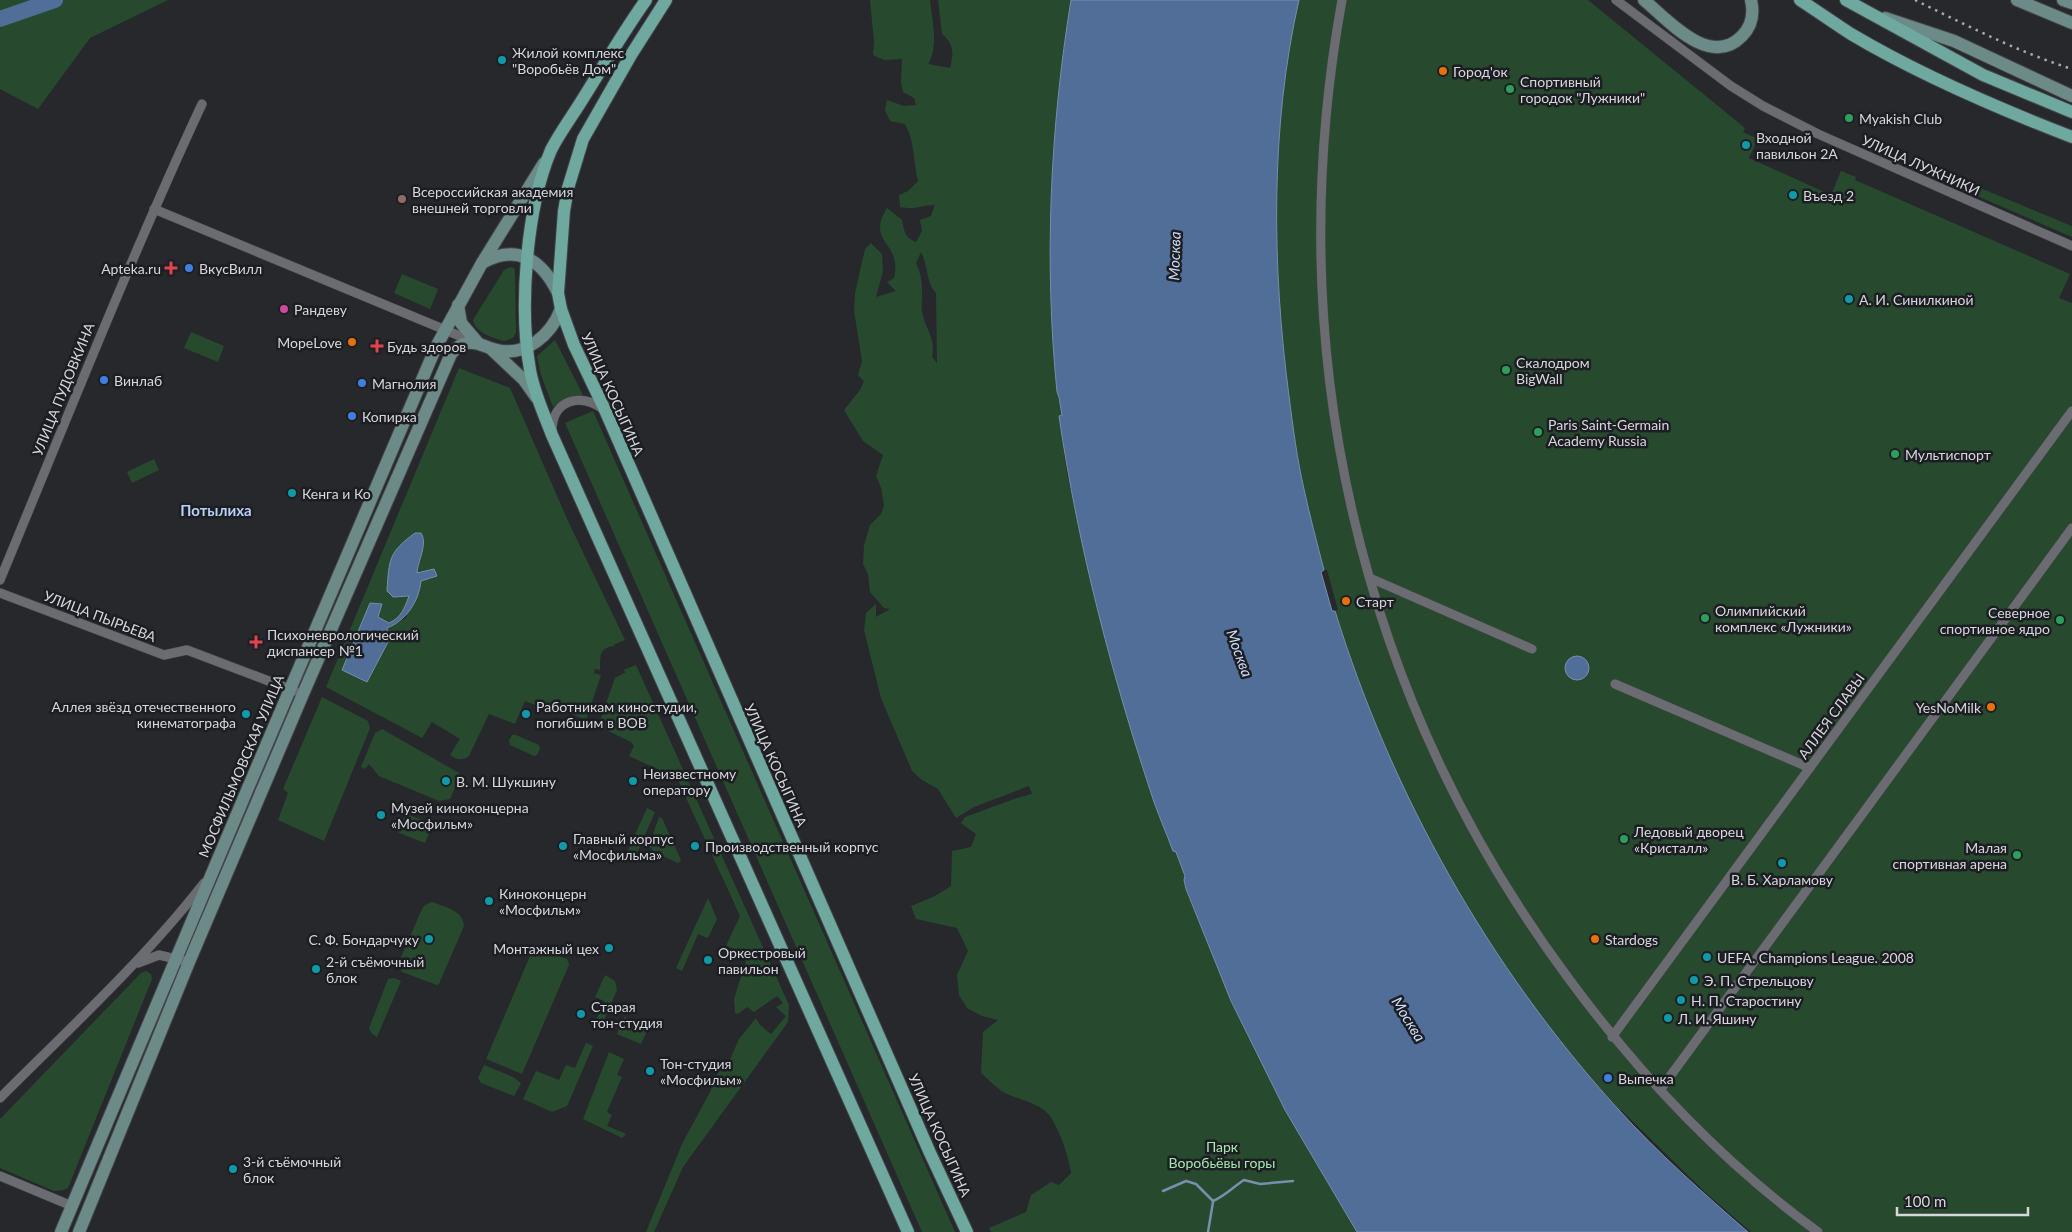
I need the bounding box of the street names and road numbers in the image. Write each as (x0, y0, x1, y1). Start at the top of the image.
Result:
street label: УЛИЦА ЛУЖНИКИ (1859, 131, 1983, 199)
street label: УЛИЦА ПУДОВКИНА (29, 319, 98, 458)
street label: УЛИЦА КОСЫГИНА (578, 330, 648, 459)
street label: УЛИЦА ПЫРЬЕВА (41, 587, 159, 645)
street label: АЛЛЕЯ СЛАВЫ (1794, 670, 1868, 762)
street label: МОСФИЛЬМОВСКАЯ УЛИЦА (195, 671, 288, 860)
street label: УЛИЦА КОСЫГИНА (741, 701, 811, 830)
street label: УЛИЦА КОСЫГИНА (905, 1071, 975, 1200)

